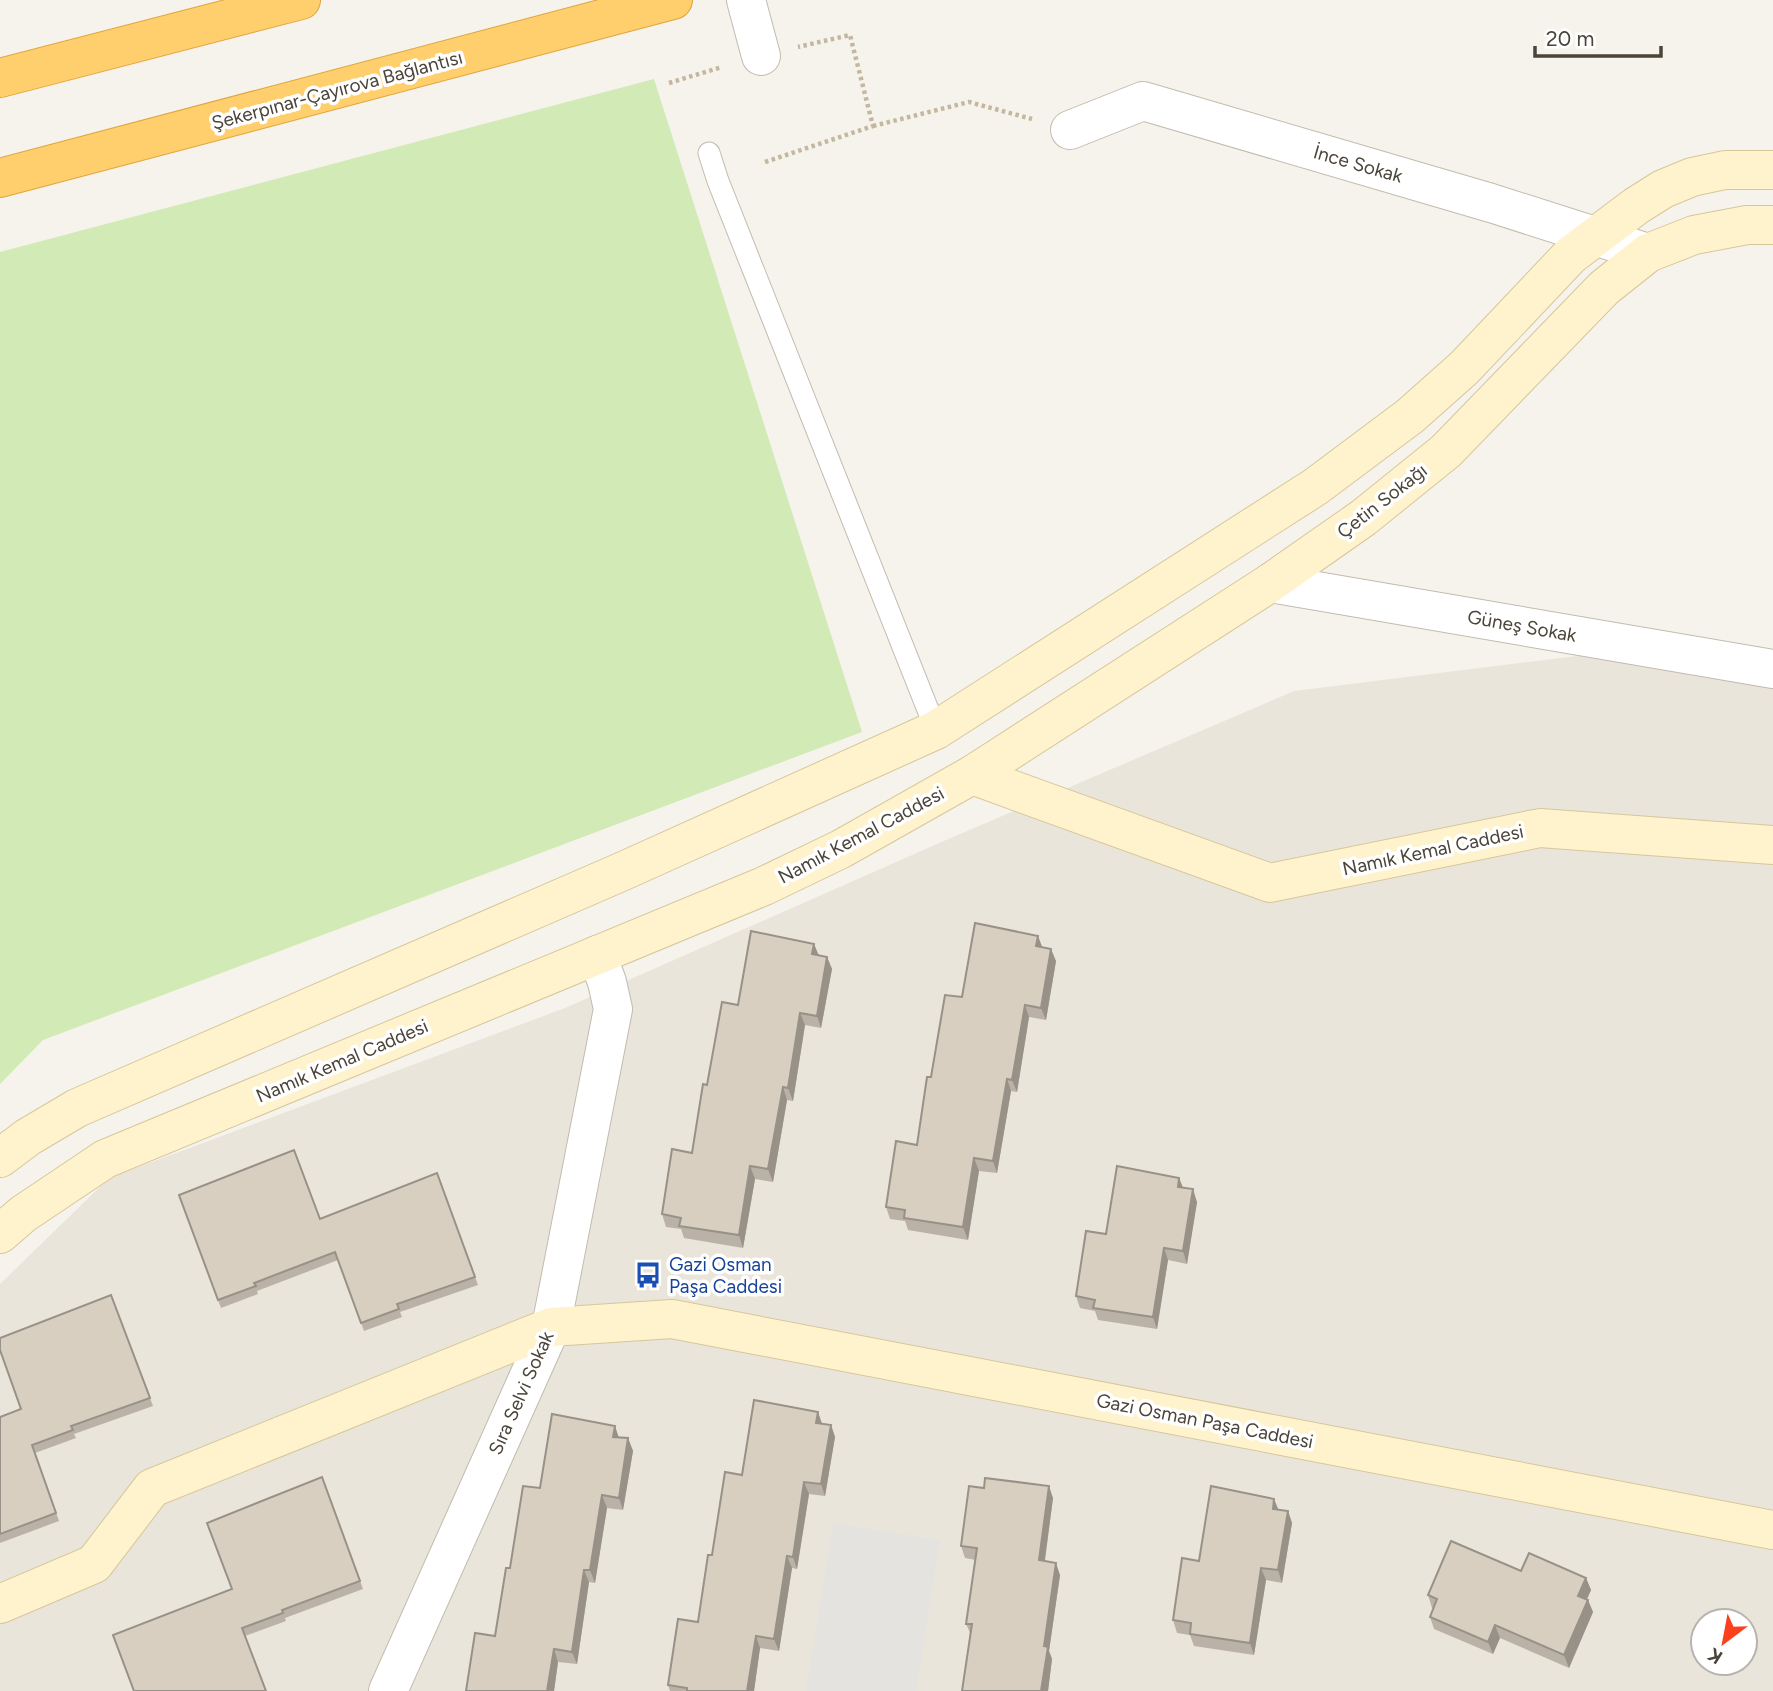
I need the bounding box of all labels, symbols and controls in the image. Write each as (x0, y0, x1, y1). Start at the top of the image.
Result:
scale bar (1535, 14, 1661, 58)
text: 20 m (1546, 26, 1594, 51)
street label: Şekerpınar-Çayırova Bağlantısı (209, 45, 465, 135)
street label: İnce Sokak (1311, 140, 1406, 188)
street label: Çetin Sokağı (1332, 459, 1432, 543)
street label: Güneş Sokak (1466, 605, 1579, 647)
street label: Namık Kemal Caddesi (774, 781, 948, 889)
street label: Namık Kemal Caddesi (1340, 820, 1526, 880)
street label: Namık Kemal Caddesi (252, 1014, 432, 1108)
place label: Gazi Osman Paşa Caddesi (669, 1253, 782, 1298)
bus stop icon: Gazi Osman Paşa Caddesi (633, 1260, 663, 1290)
street label: Sıra Selvi Sokak (484, 1327, 559, 1458)
street label: Gazi Osman Paşa Caddesi (1095, 1389, 1315, 1453)
north arrow (1689, 1607, 1759, 1677)
text: K (1704, 1643, 1727, 1669)

